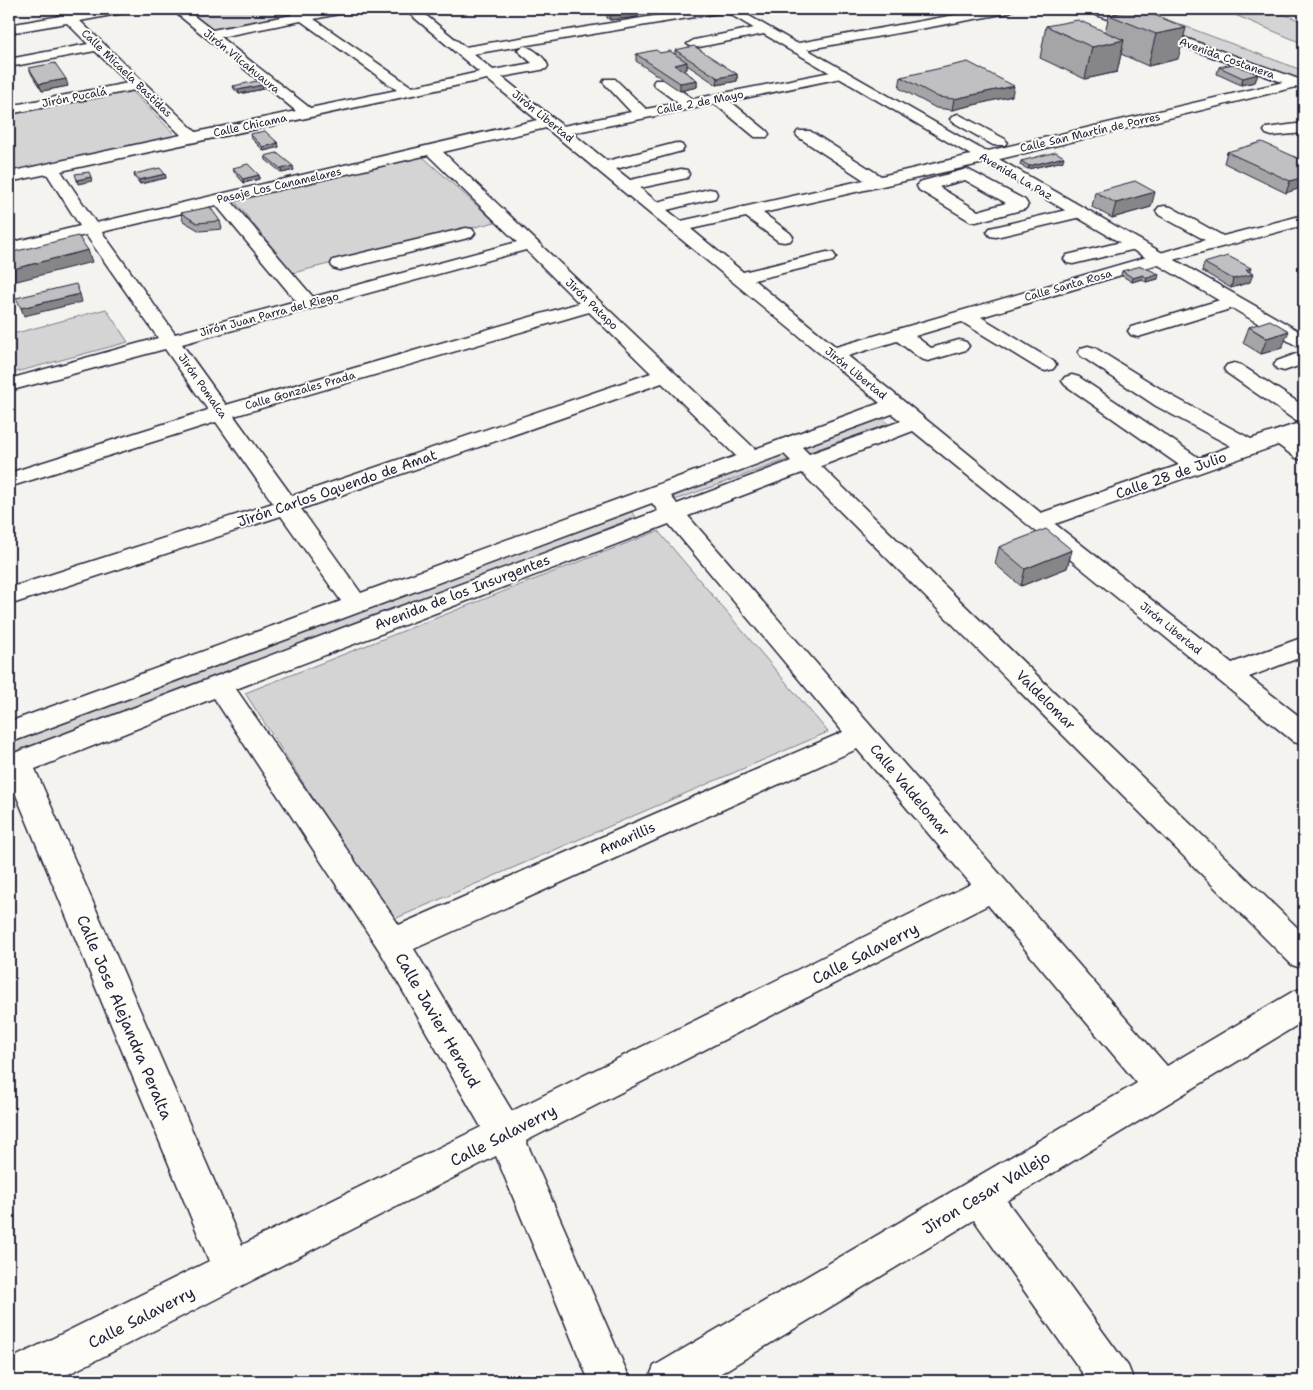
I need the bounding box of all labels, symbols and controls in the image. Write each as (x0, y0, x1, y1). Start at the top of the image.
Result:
street label: Calle Micaela Bastidas (78, 26, 175, 121)
street label: Jirón Vilcahuaura (200, 26, 283, 97)
street label: Avenida Costanera (1177, 34, 1277, 83)
street label: Jirón Pucalá (40, 84, 108, 111)
street label: Jirón Libertad (509, 87, 577, 146)
street label: Calle 2 de Mayo (655, 87, 745, 118)
street label: Calle San Martín de Porres (1018, 109, 1162, 156)
street label: Calle Chicama (212, 110, 288, 141)
street label: Avenida La Paz (976, 149, 1055, 204)
street label: Pasaje Los Canamelares (215, 164, 343, 207)
street label: Calle Santa Rosa (1023, 266, 1114, 305)
street label: Jirón Patapo (562, 275, 622, 334)
street label: Jirón Juan Parra del Riego (198, 289, 341, 340)
street label: Jirón Libertad (822, 344, 890, 403)
street label: Jirón Pomalca (175, 351, 230, 422)
street label: Calle Gonzales Prada (243, 367, 357, 413)
street label: Jirón Carlos Oquendo de Amat (235, 445, 439, 531)
street label: Calle 28 de Julio (1113, 448, 1229, 502)
street label: Avenida de los Insurgentes (372, 550, 552, 634)
street label: Jirón Libertad (1137, 599, 1205, 658)
street label: Valdelomar (1012, 666, 1080, 734)
street label: Calle Valdelomar (866, 740, 954, 840)
street label: Amarillis (596, 818, 658, 858)
street label: Calle Jose Alejandra Peralta (72, 912, 177, 1123)
street label: Calle Salaverry (808, 918, 922, 989)
street label: Calle Javier Heraud (390, 949, 485, 1092)
street label: Calle Salaverry (446, 1100, 560, 1171)
street label: Jiron Cesar Vallejo (918, 1146, 1054, 1239)
street label: Calle Salaverry (84, 1282, 198, 1353)

